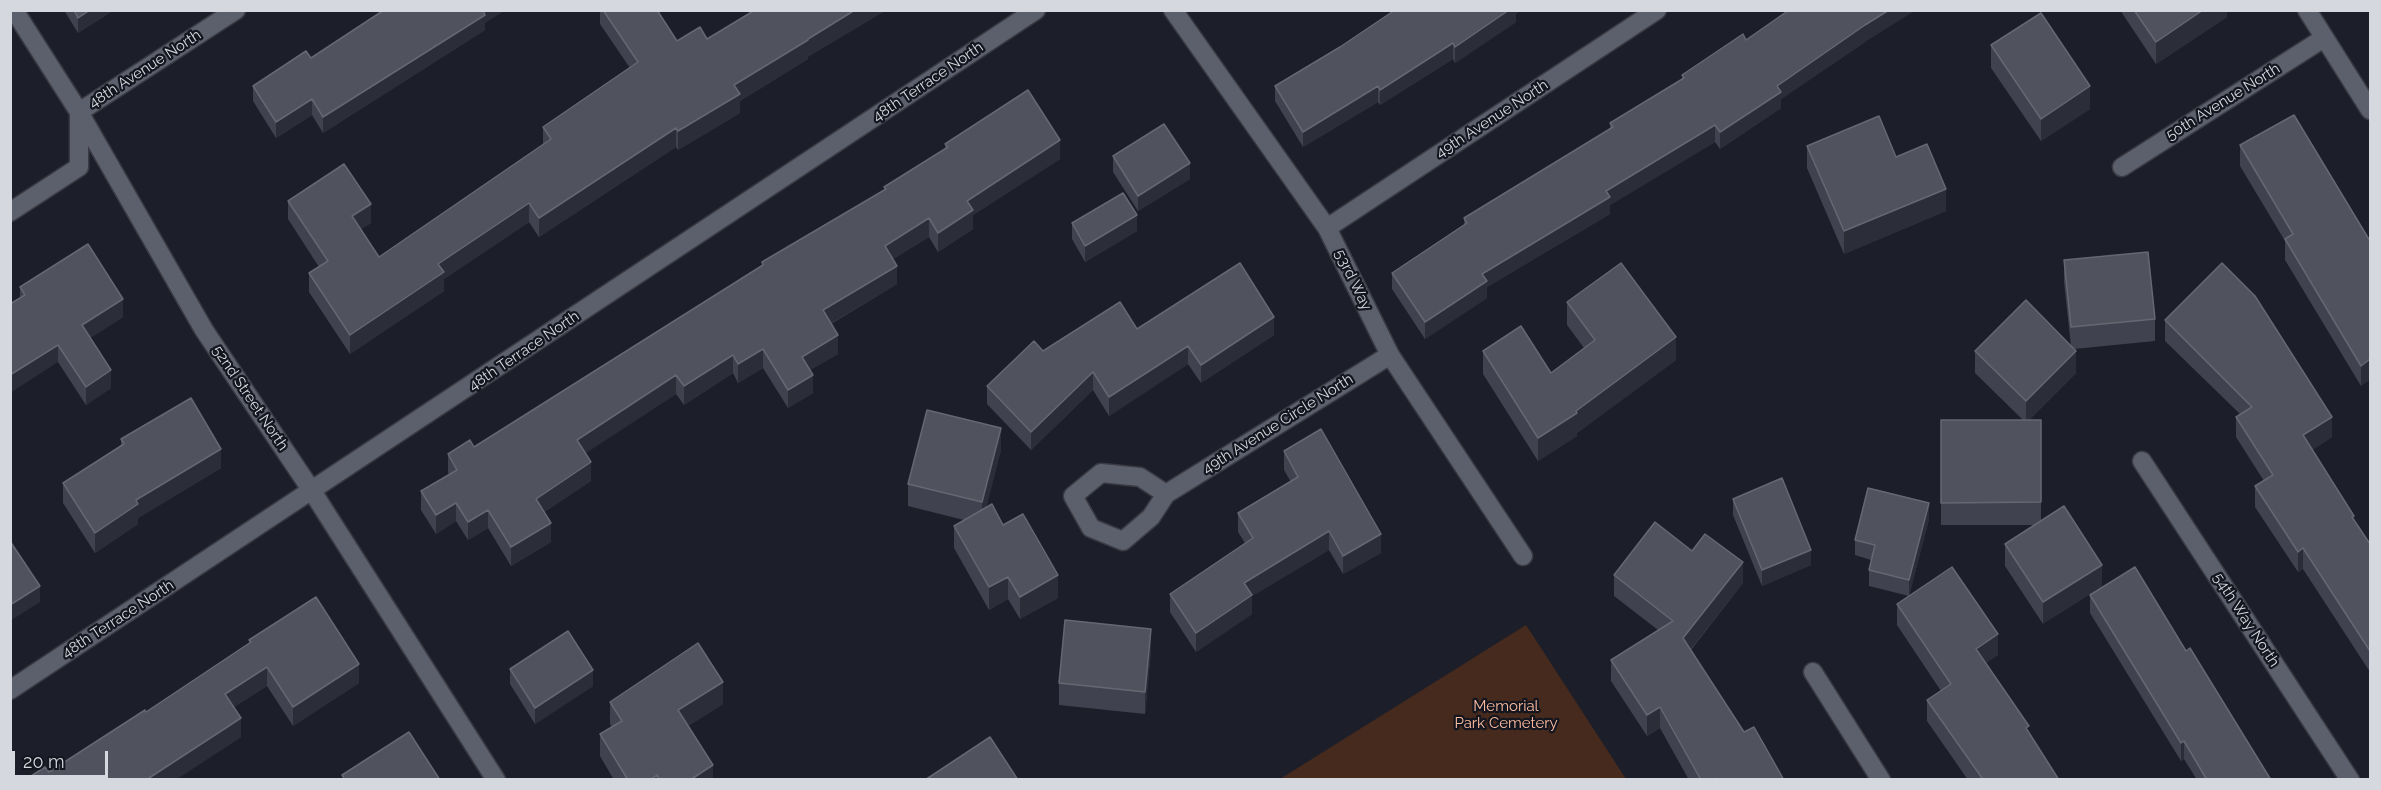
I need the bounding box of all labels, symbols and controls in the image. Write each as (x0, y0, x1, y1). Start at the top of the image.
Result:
street label: 48th Avenue North (85, 26, 205, 112)
street label: 48th Terrace North (869, 38, 987, 126)
street label: 50th Avenue North (2163, 60, 2283, 144)
street label: 49th Avenue North (1432, 76, 1552, 162)
street label: 53rd Way (1331, 247, 1375, 313)
street label: 48th Terrace North (465, 307, 583, 395)
street label: 52nd Street North (208, 342, 292, 454)
street label: 49th Avenue Circle North (1199, 370, 1357, 478)
street label: 54th Way North (2209, 570, 2283, 670)
street label: 48th Terrace North (59, 576, 177, 662)
park label: Memorial Park Cemetery (1454, 697, 1558, 732)
scale bar (15, 739, 111, 777)
text: 20 m (23, 751, 65, 772)

